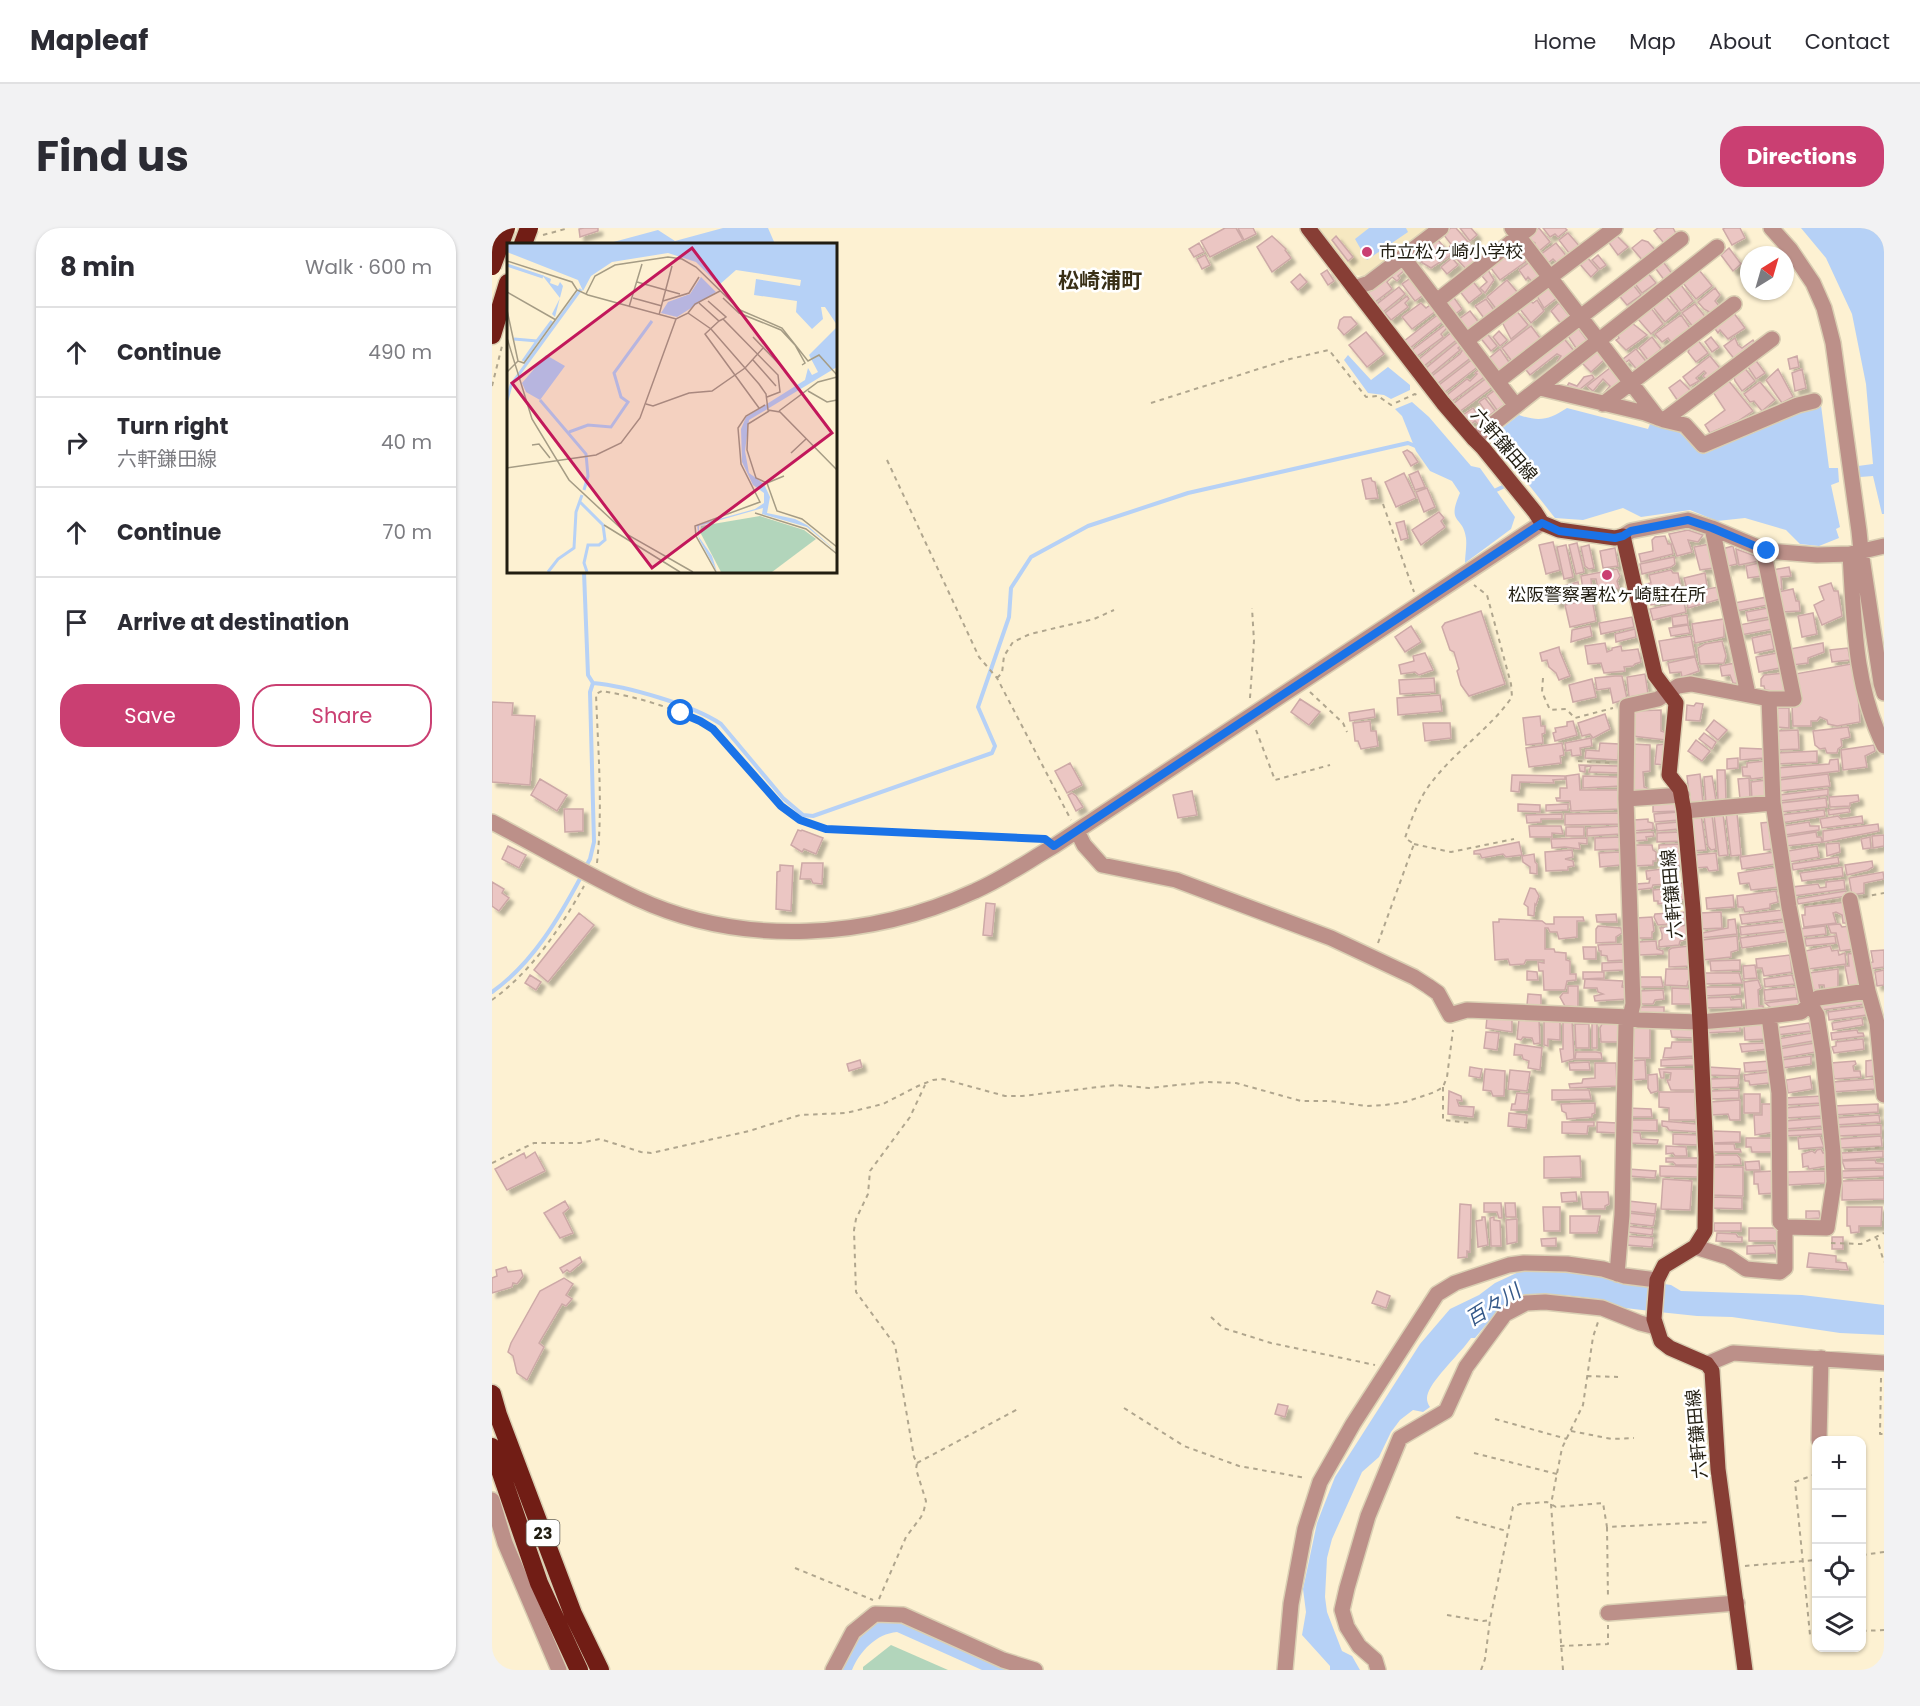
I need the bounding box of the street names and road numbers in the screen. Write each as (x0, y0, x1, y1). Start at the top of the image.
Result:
street label: 六軒鎌田線 (1465, 403, 1543, 487)
street label: 六軒鎌田線 (1655, 848, 1688, 940)
street label: 六軒鎌田線 (1680, 1388, 1713, 1480)
road number: 23 (526, 1520, 560, 1546)

